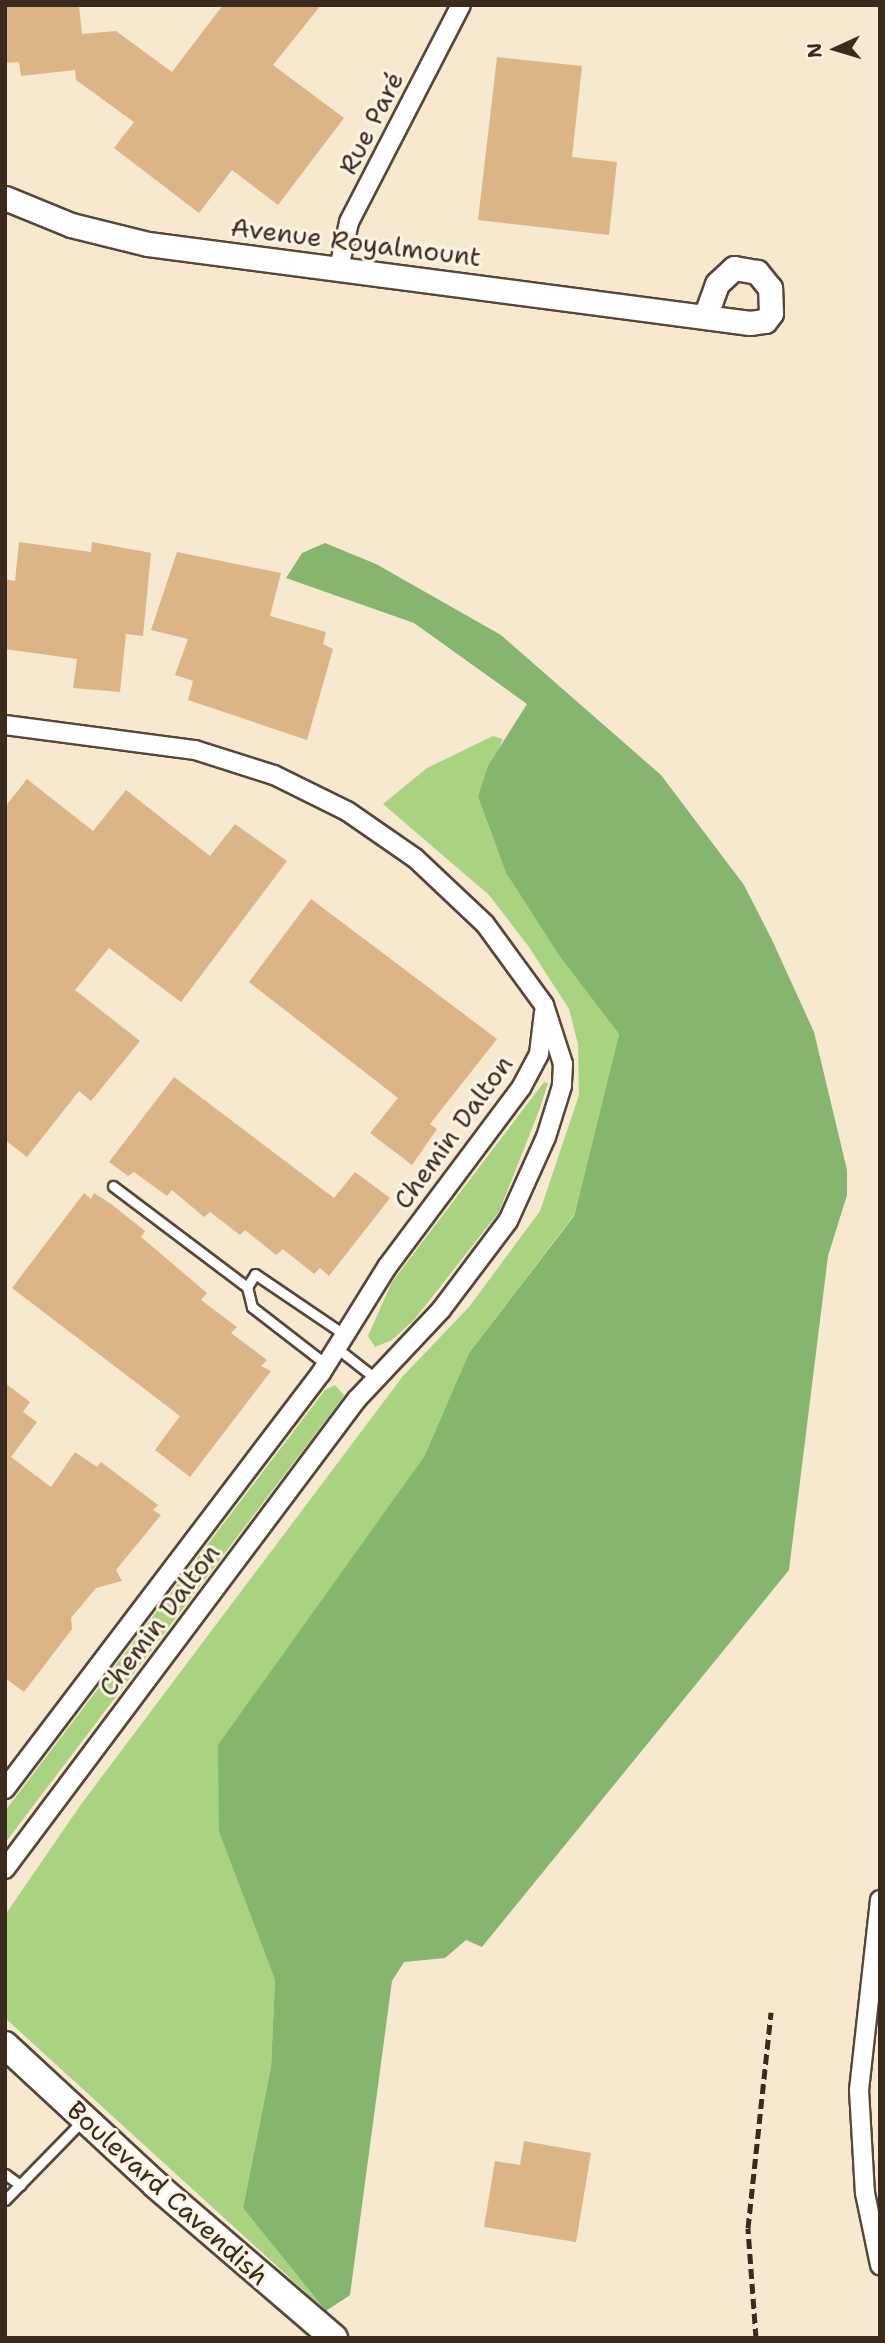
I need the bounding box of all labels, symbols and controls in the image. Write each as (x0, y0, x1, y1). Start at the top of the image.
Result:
north arrow (801, 14, 871, 84)
text: N (802, 42, 828, 59)
street label: Rue Paré (332, 67, 410, 179)
street label: Avenue Royalmount (229, 211, 483, 273)
street label: Chemin Dalton (387, 1049, 519, 1215)
street label: Chemin Dalton (92, 1538, 226, 1702)
street label: Boulevard Cavendish (61, 2094, 275, 2292)

